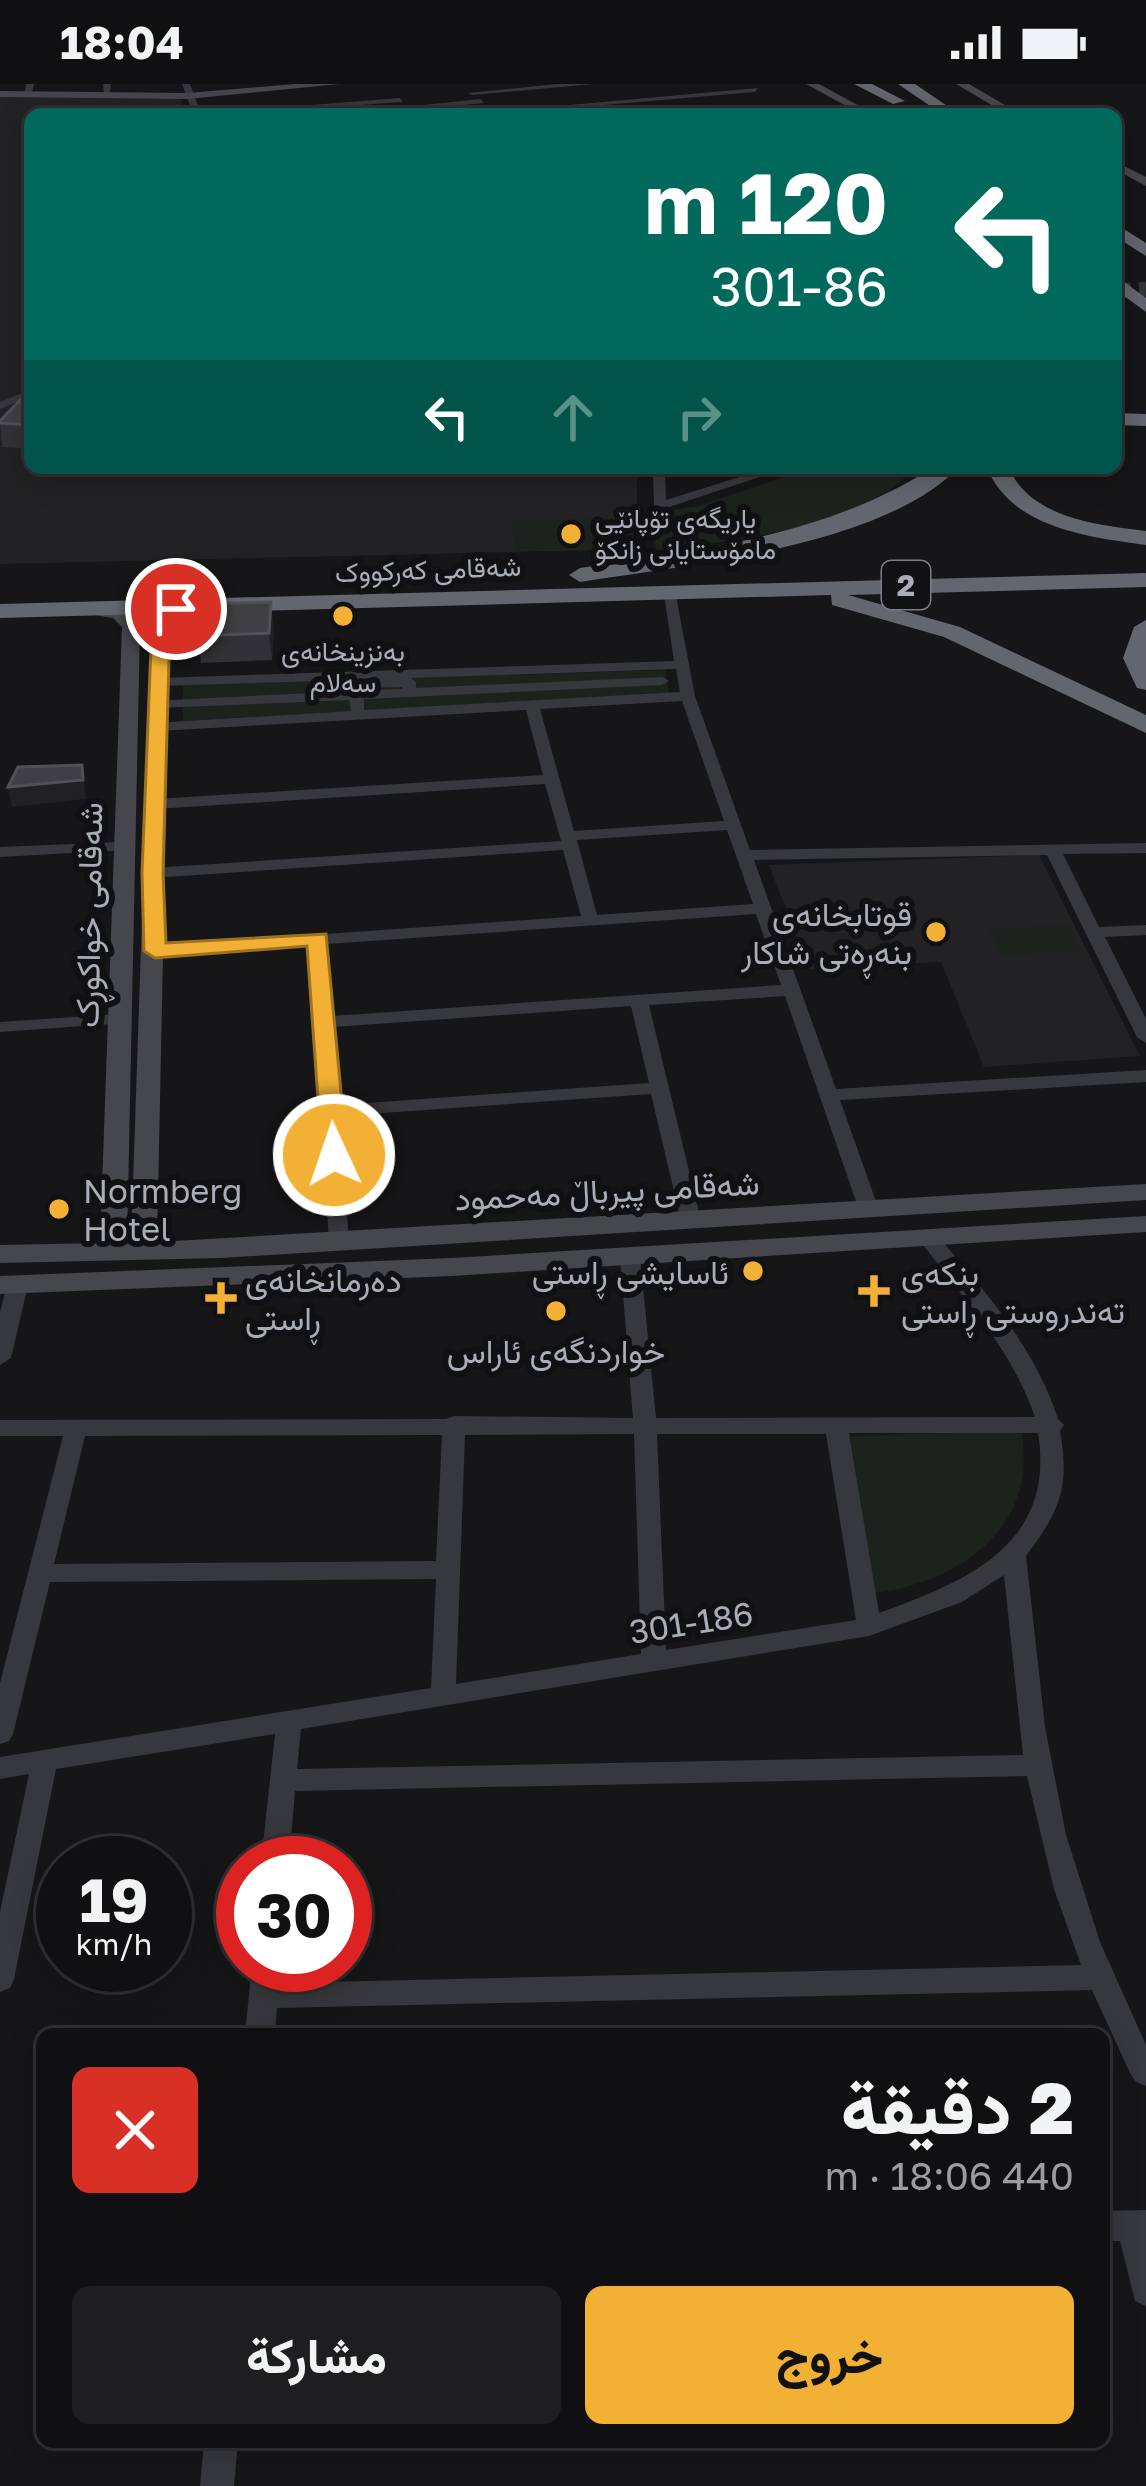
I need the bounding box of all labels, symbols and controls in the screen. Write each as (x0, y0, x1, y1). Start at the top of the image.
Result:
text: 18:04 (60, 15, 184, 69)
text: 120 m (644, 152, 888, 252)
icon: left (930, 156, 1086, 312)
text: 301-86 (711, 253, 888, 318)
icon: left (414, 384, 480, 450)
icon: ahead (540, 384, 606, 450)
icon: right (666, 384, 732, 450)
place label: یاریگەی تۆپانێی مامۆستایانی زانکۆ (595, 502, 776, 567)
marker: یاریگەی تۆپانێی مامۆستایانی زانکۆ (558, 521, 584, 547)
street label: شەقامی کەرکووک (334, 550, 522, 590)
pin (125, 558, 227, 660)
road number: 2 (882, 561, 930, 609)
icon: arrive (143, 576, 209, 642)
marker: بەنزینخانەی سەلام (330, 603, 356, 629)
place label: بەنزینخانەی سەلام (281, 635, 405, 700)
street label: شەقامی خواکوڕک (67, 802, 117, 1028)
place label: قوتابخانەی بنەڕەتی شاکار (740, 894, 912, 979)
marker: قوتابخانەی بنەڕەتی شاکار (923, 919, 949, 945)
position arrow (271, 1092, 397, 1218)
street label: شەقامی پیرباڵ مەحمود (454, 1163, 761, 1221)
place label: Normberg Hotel (83, 1171, 242, 1248)
marker: Normberg Hotel (46, 1196, 72, 1222)
place label: ئاسایشی ڕاستی (532, 1252, 729, 1299)
place label: بنکەی تەندروستی ڕاستی (901, 1253, 1125, 1338)
marker: ئاسایشی ڕاستی (740, 1258, 766, 1284)
place label: دەرمانخانەی ڕاستی (245, 1260, 401, 1345)
marker: بنکەی تەندروستی ڕاستی (858, 1275, 890, 1307)
marker: دەرمانخانەی ڕاستی (208, 1285, 234, 1311)
marker: خواردنگەی ئاراس (543, 1298, 569, 1324)
place label: خواردنگەی ئاراس (447, 1331, 665, 1372)
street label: 301-186 (627, 1593, 755, 1651)
speed limit sign: 30 (216, 1836, 372, 1992)
text: 19 (79, 1863, 148, 1935)
text: km/h (76, 1926, 152, 1962)
text: 2 دقيقة (841, 2063, 1074, 2150)
button: close (72, 2067, 198, 2193)
text: 440 m · 18:06 (825, 2152, 1074, 2199)
button: مشاركة (72, 2286, 561, 2424)
button: خروج (585, 2286, 1074, 2424)

